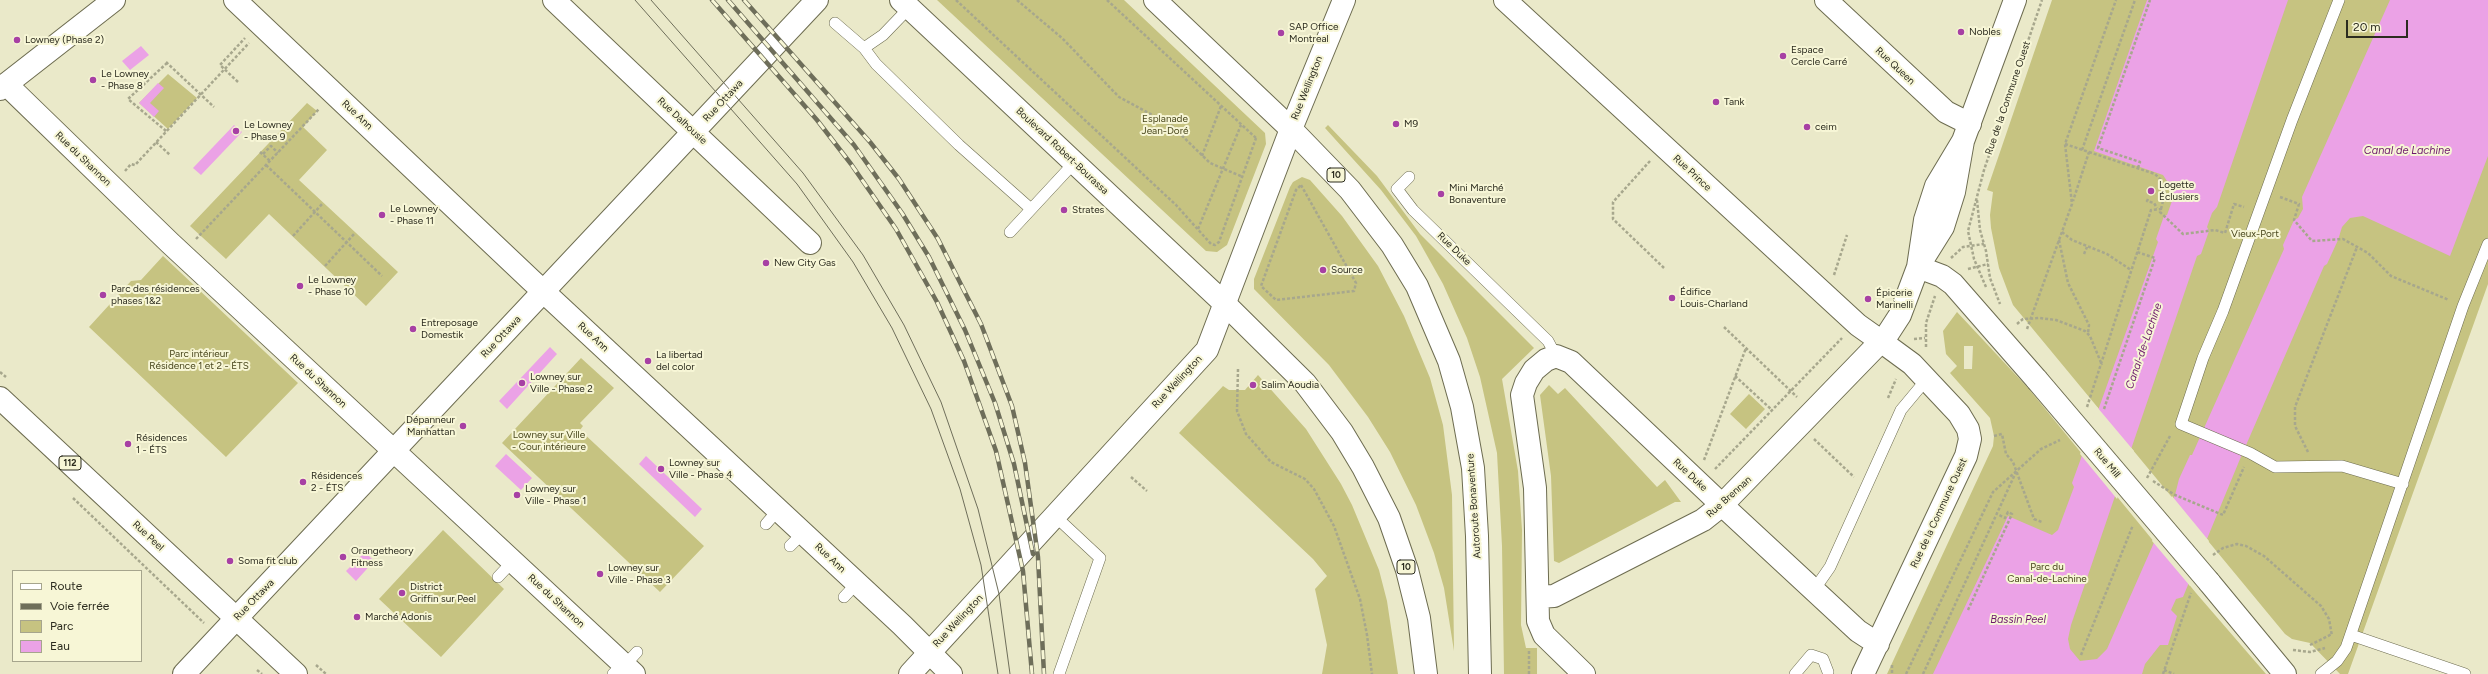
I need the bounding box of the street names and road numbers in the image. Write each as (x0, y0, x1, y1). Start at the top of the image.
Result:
street label: Rue de la Commune Ouest (1983, 39, 2033, 157)
street label: Rue Queen (1873, 45, 1917, 87)
street label: Rue Wellington (1289, 54, 1325, 122)
street label: Rue Ottawa (701, 78, 745, 124)
street label: Rue Dalhousie (655, 95, 709, 147)
street label: Rue Ann (339, 98, 375, 132)
street label: Boulevard Robert-Bourassa (1013, 105, 1111, 197)
street label: Rue du Shannon (53, 129, 113, 189)
street label: Rue Prince (1670, 152, 1714, 194)
road number: 10 (1327, 168, 1345, 182)
street label: Rue Duke (1435, 230, 1473, 268)
street label: Rue Ottawa (479, 314, 523, 360)
street label: Rue Ann (575, 320, 611, 354)
street label: Rue du Shannon (287, 352, 349, 410)
street label: Rue Wellington (1150, 353, 1204, 411)
street label: Rue Mill (2091, 446, 2123, 480)
street label: Autoroute Bonaventure (1464, 453, 1484, 559)
road number: 112 (59, 456, 81, 470)
street label: Rue Duke (1670, 456, 1710, 494)
street label: Rue de la Commune Ouest (1908, 456, 1970, 570)
street label: Rue Brennan (1704, 474, 1754, 520)
street label: Rue Peel (130, 518, 166, 554)
street label: Rue Ann (812, 541, 848, 575)
road number: 10 (1397, 560, 1415, 574)
street label: Rue du Shannon (525, 572, 587, 630)
street label: Rue Ottawa (231, 577, 277, 623)
street label: Rue Wellington (931, 592, 985, 650)

